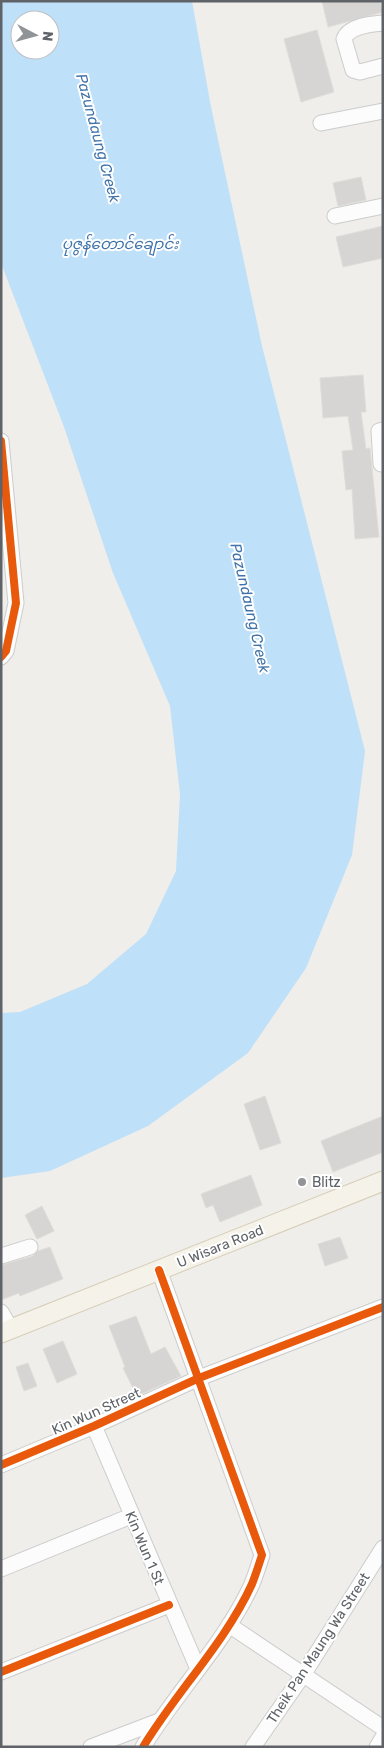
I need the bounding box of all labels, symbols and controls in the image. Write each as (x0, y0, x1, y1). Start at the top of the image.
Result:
north arrow (10, 10, 60, 60)
text: N (38, 30, 56, 42)
water label: Pazundaung Creek (72, 72, 124, 205)
water label: ပုဇွန်တောင်ချောင်း (62, 233, 179, 256)
water label: Pazundaung Creek (226, 541, 274, 675)
place label: Blitz (312, 1174, 341, 1191)
marker: Blitz (296, 1176, 308, 1188)
street label: U Wisara Road (174, 1221, 266, 1272)
street label: Kin Wun Street (49, 1384, 144, 1439)
street label: Kin Wun 1 St (121, 1509, 168, 1588)
street label: Theik Pan Maung Wa Street (263, 1569, 374, 1727)

